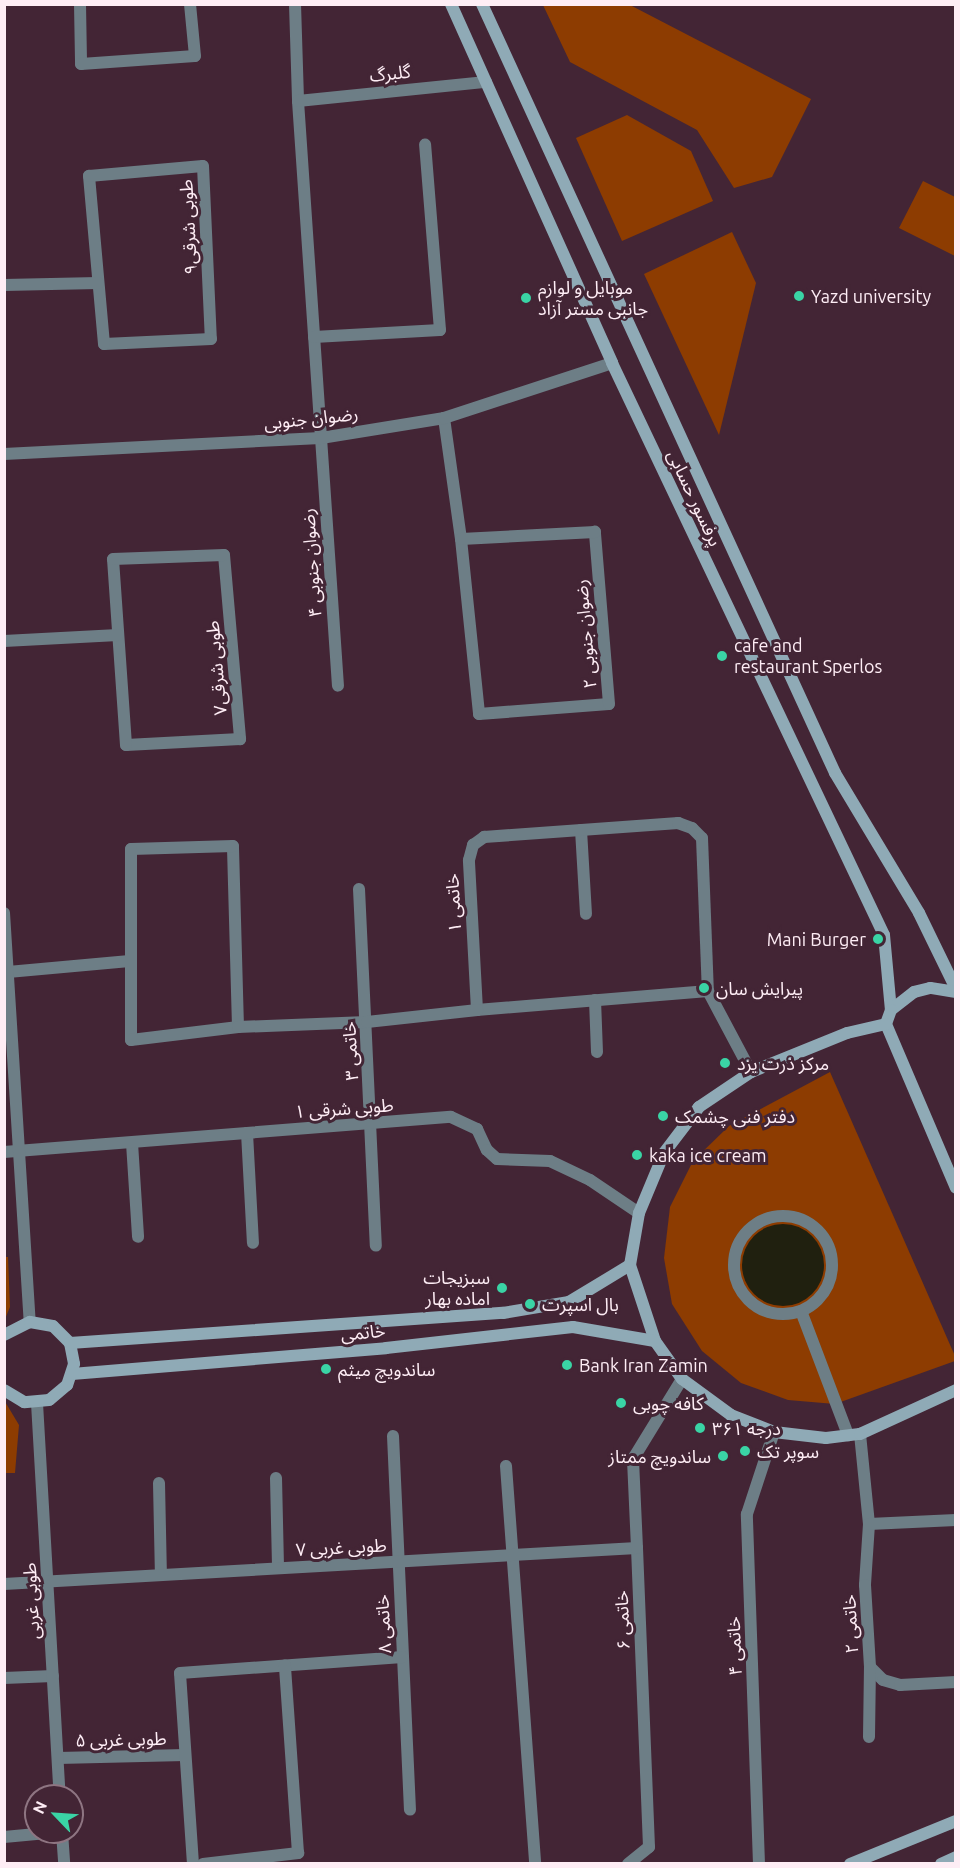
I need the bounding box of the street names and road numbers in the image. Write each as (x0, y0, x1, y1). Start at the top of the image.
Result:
street label: گلبرگ (368, 60, 412, 86)
street label: طوبی شرقی۹ (175, 179, 201, 275)
street label: رضوان جنوبی (263, 402, 359, 434)
street label: پرفسور حسابی (663, 446, 727, 550)
street label: رضوان جنوبی ۴ (296, 508, 326, 618)
street label: رضوان جنوبی ۲ (569, 579, 601, 689)
street label: طوبی شرقی۷ (201, 620, 231, 716)
street label: خاتمی ۱ (441, 873, 465, 933)
street label: خاتمی ۳ (338, 1021, 362, 1081)
street label: طوبی شرقی ۱ (294, 1094, 394, 1122)
street label: خاتمی (340, 1319, 386, 1345)
street label: طوبی غربی ۷ (295, 1534, 387, 1560)
street label: طوبی غربی (18, 1562, 44, 1640)
street label: خاتمی ۶ (610, 1590, 634, 1650)
street label: خاتمی ۸ (371, 1594, 395, 1654)
street label: خاتمی ۲ (838, 1594, 862, 1654)
street label: خاتمی ۴ (722, 1616, 746, 1676)
street label: طوبی غربی ۵ (75, 1727, 167, 1751)

